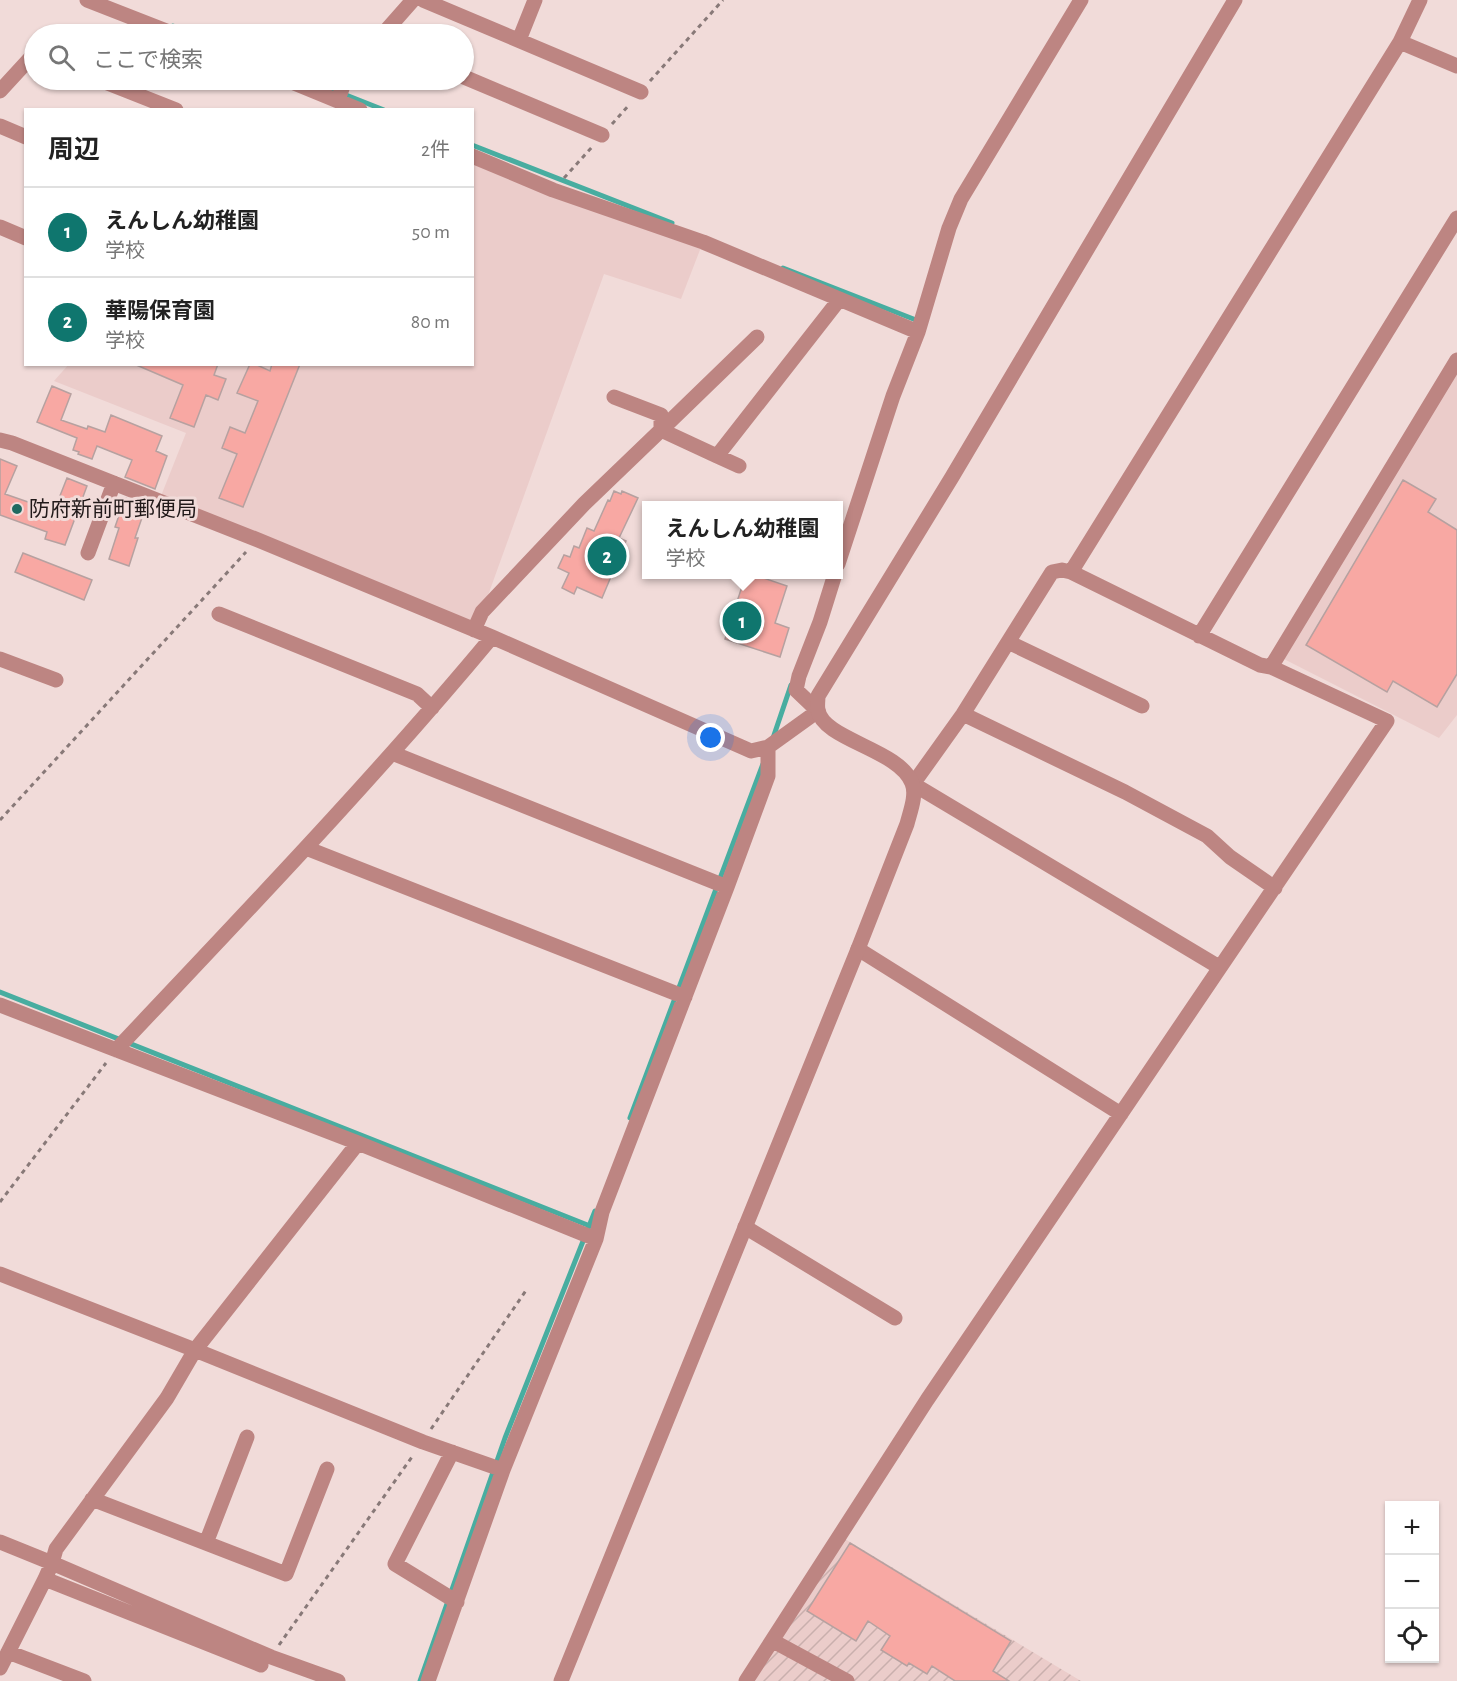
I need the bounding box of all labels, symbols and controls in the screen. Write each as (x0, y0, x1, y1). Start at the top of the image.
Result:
search box (24, 24, 474, 90)
icon: search (45, 41, 78, 74)
text: ここで検索 (93, 49, 203, 71)
text: 周辺 (48, 137, 100, 163)
text: 2件 (421, 140, 450, 160)
text: えんしん幼稚園 (105, 210, 259, 232)
text: 1 (64, 222, 71, 242)
text: 50 m (412, 222, 450, 242)
text: 学校 (105, 241, 145, 261)
text: 華陽保育園 (105, 300, 215, 322)
text: 2 (63, 312, 72, 332)
text: 80 m (411, 312, 450, 332)
text: 学校 (105, 331, 145, 351)
place label: 防府新前町郵便局 (29, 498, 197, 520)
popup (642, 501, 843, 579)
marker: 防府新前町郵便局 (10, 502, 24, 516)
text: えんしん幼稚園 (665, 518, 820, 540)
pin: 2 (588, 534, 626, 578)
text: 学校 (665, 549, 705, 569)
pin: 1 (722, 598, 762, 644)
your location (696, 723, 725, 752)
map controls (1385, 1501, 1439, 1663)
button: + (1385, 1501, 1439, 1555)
button: − (1385, 1555, 1439, 1609)
button: locate (1385, 1609, 1439, 1663)

